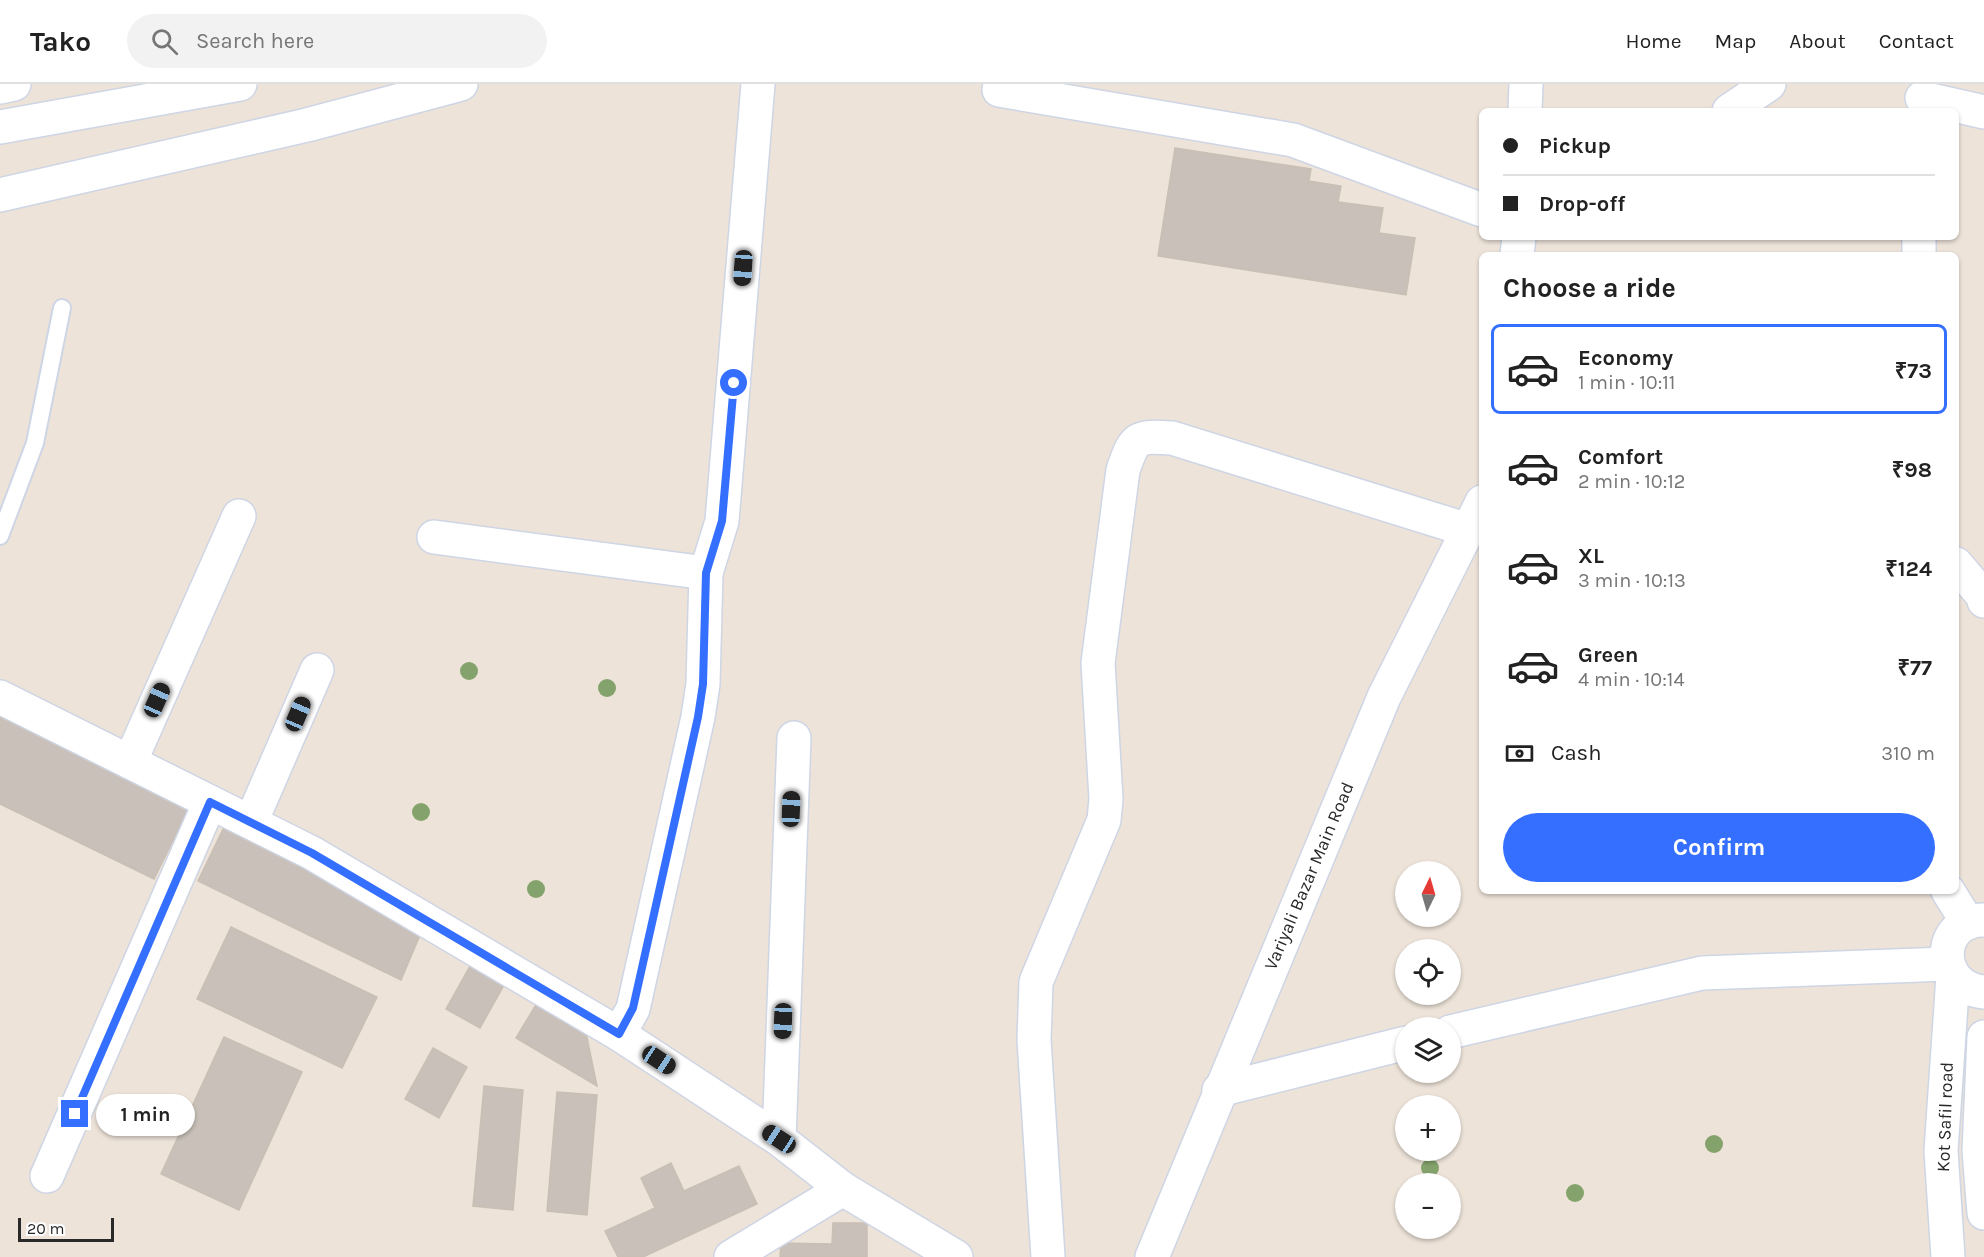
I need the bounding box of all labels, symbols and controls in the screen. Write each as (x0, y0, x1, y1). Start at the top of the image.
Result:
search box (127, 14, 547, 68)
text: Tako (30, 25, 91, 58)
icon: search (148, 25, 181, 58)
text: Search here (196, 28, 314, 54)
text: Home (1626, 29, 1682, 53)
text: Map (1715, 29, 1756, 53)
text: About (1789, 29, 1846, 53)
text: Contact (1879, 29, 1954, 53)
text: Pickup (1539, 133, 1611, 159)
text: Drop-off (1539, 191, 1625, 217)
car (733, 249, 753, 287)
text: Choose a ride (1503, 272, 1676, 304)
icon: car (1506, 342, 1560, 396)
text: Economy (1578, 345, 1673, 371)
text: ₹73 (1895, 358, 1932, 384)
route start (720, 369, 747, 396)
text: 1 min · 10:11 (1578, 371, 1675, 394)
icon: car (1506, 441, 1560, 495)
text: Comfort (1578, 444, 1663, 470)
text: ₹98 (1892, 457, 1932, 483)
text: 2 min · 10:12 (1578, 470, 1685, 493)
icon: car (1506, 540, 1560, 594)
text: XL (1578, 543, 1604, 569)
text: ₹124 (1885, 556, 1932, 582)
text: 3 min · 10:13 (1578, 569, 1686, 592)
icon: car (1506, 639, 1560, 693)
text: Green (1578, 642, 1639, 668)
text: ₹77 (1898, 655, 1932, 681)
text: 4 min · 10:14 (1578, 668, 1685, 691)
car (141, 680, 173, 720)
car (283, 694, 313, 734)
icon: cash (1503, 737, 1536, 770)
text: Cash (1551, 740, 1601, 766)
text: 310 m (1881, 742, 1935, 765)
street label: Variyali Bazar Main Road (1259, 779, 1359, 973)
car (781, 791, 801, 827)
button: Confirm (1503, 813, 1935, 882)
north arrow (1395, 861, 1461, 927)
map controls (1395, 861, 1461, 1239)
button: locate (1395, 939, 1461, 1005)
car (773, 1003, 793, 1039)
button: layers (1395, 1017, 1461, 1083)
car (639, 1043, 679, 1077)
street label: Kot Safil road (1932, 1061, 1958, 1173)
callout: 1 min (96, 1093, 195, 1135)
button: + (1395, 1095, 1461, 1161)
route end (61, 1100, 88, 1127)
text: 1 min (120, 1103, 171, 1126)
car (759, 1122, 799, 1156)
button: − (1395, 1173, 1461, 1239)
scale bar (18, 1215, 114, 1242)
text: 20 m (27, 1219, 65, 1238)

